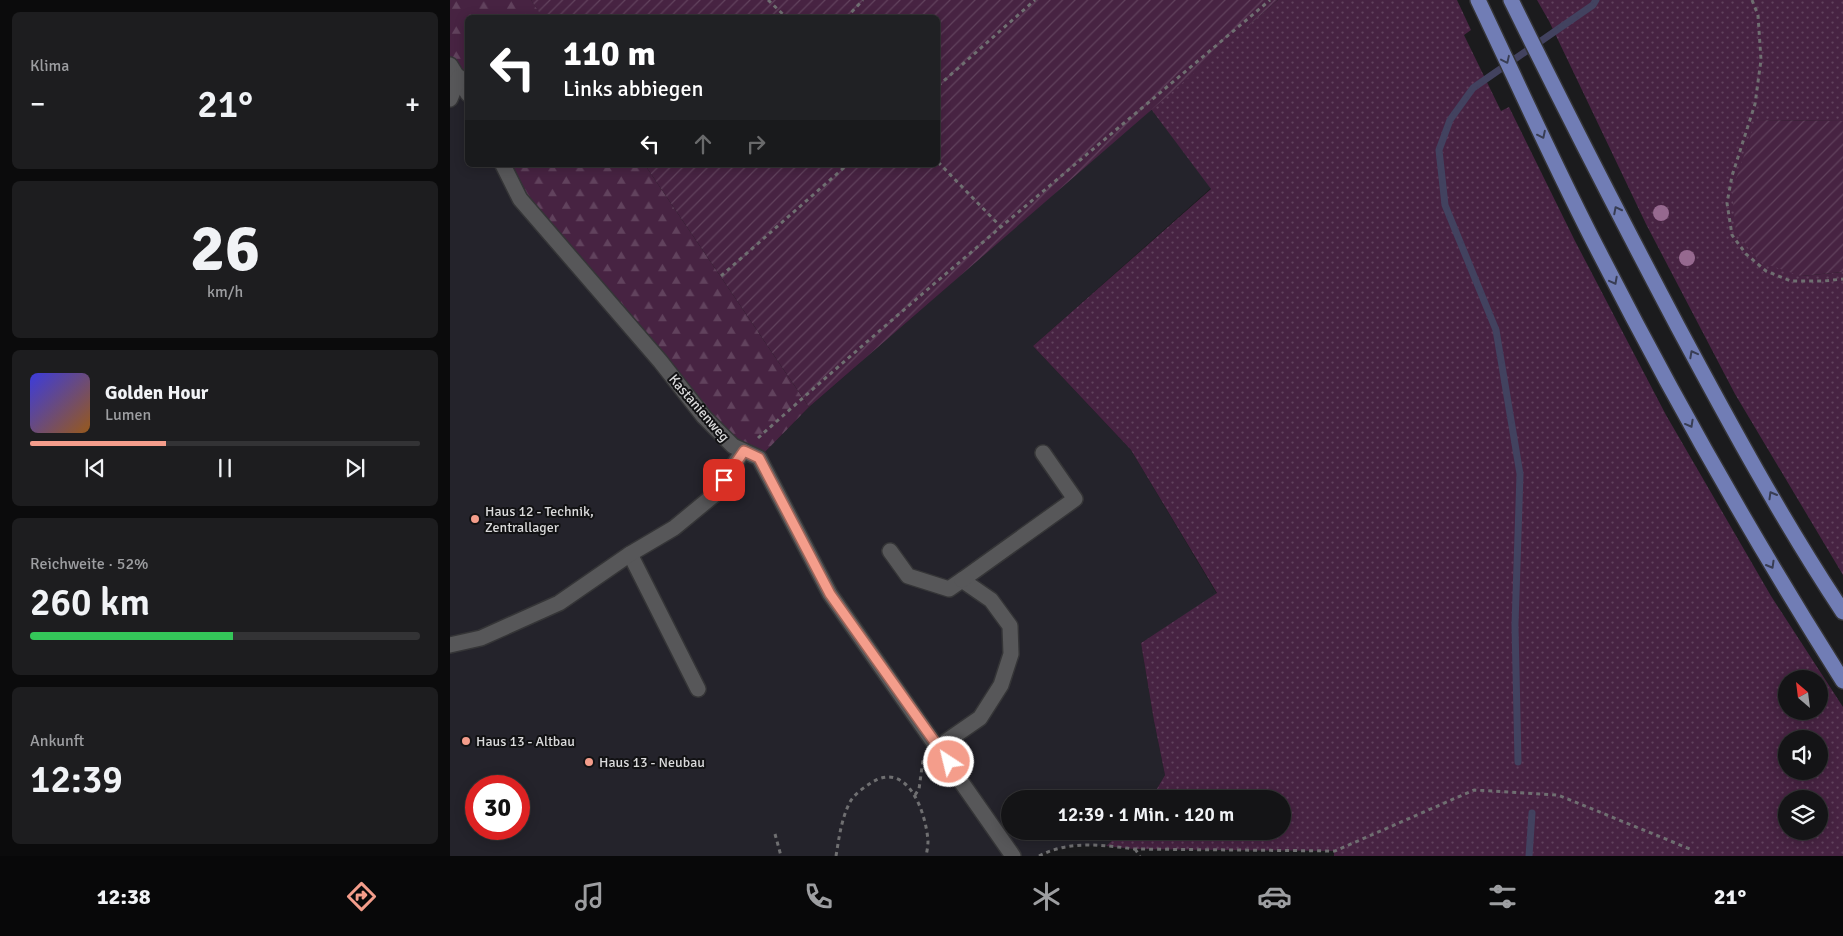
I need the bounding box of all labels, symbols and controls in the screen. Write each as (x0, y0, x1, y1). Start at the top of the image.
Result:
text: 110 m (563, 32, 656, 75)
icon: left (480, 35, 545, 100)
one-way arrow (1500, 55, 1510, 64)
text: Klima (30, 56, 69, 76)
text: Links abbiegen (563, 75, 704, 102)
text: 21° (197, 81, 253, 128)
text: − (30, 87, 45, 121)
text: + (405, 87, 420, 121)
icon: left (636, 130, 664, 158)
icon: ahead (689, 130, 717, 158)
icon: right (742, 130, 770, 158)
one-way arrow (1536, 130, 1546, 139)
one-way arrow (1612, 206, 1623, 215)
text: 26 (190, 209, 260, 289)
one-way arrow (1608, 275, 1618, 284)
text: km/h (207, 282, 243, 302)
one-way arrow (1689, 350, 1699, 359)
street label: Kastanienweg (665, 371, 733, 445)
text: Golden Hour (105, 381, 208, 405)
text: Lumen (105, 405, 151, 425)
one-way arrow (1683, 419, 1693, 428)
icon: previous (81, 454, 109, 482)
icon: pause (211, 454, 239, 482)
icon: next (341, 454, 369, 482)
pin (703, 459, 745, 501)
icon: arrive (710, 466, 738, 494)
one-way arrow (1768, 492, 1778, 501)
place label: Haus 12 - Technik, Zentrallager (485, 503, 594, 536)
marker: Haus 12 - Technik, Zentrallager (469, 513, 481, 525)
text: Reichweite · 52% (30, 554, 149, 574)
one-way arrow (1765, 559, 1775, 568)
text: 260 km (30, 579, 150, 626)
north arrow (1778, 670, 1828, 720)
map controls (1778, 670, 1828, 840)
button: sound (1778, 730, 1828, 780)
text: Ankunft (30, 731, 84, 751)
place label: Haus 13 - Altbau (476, 733, 575, 750)
marker: Haus 13 - Altbau (460, 735, 472, 747)
position arrow (922, 735, 974, 787)
place label: Haus 13 - Neubau (599, 754, 705, 771)
text: 12:39 (30, 756, 123, 803)
marker: Haus 13 - Neubau (583, 756, 595, 768)
speed limit sign: 30 (465, 775, 530, 840)
button: layers (1778, 790, 1828, 840)
text: 12:39 · 1 Min. · 120 m (1058, 803, 1234, 827)
icon: directions (344, 879, 379, 914)
icon: music (572, 879, 607, 914)
icon: phone (801, 879, 836, 914)
icon: climate (1029, 879, 1064, 914)
icon: car (1257, 879, 1292, 914)
icon: filters (1485, 879, 1520, 914)
text: 12:38 (97, 883, 151, 910)
text: 21° (1714, 883, 1746, 910)

